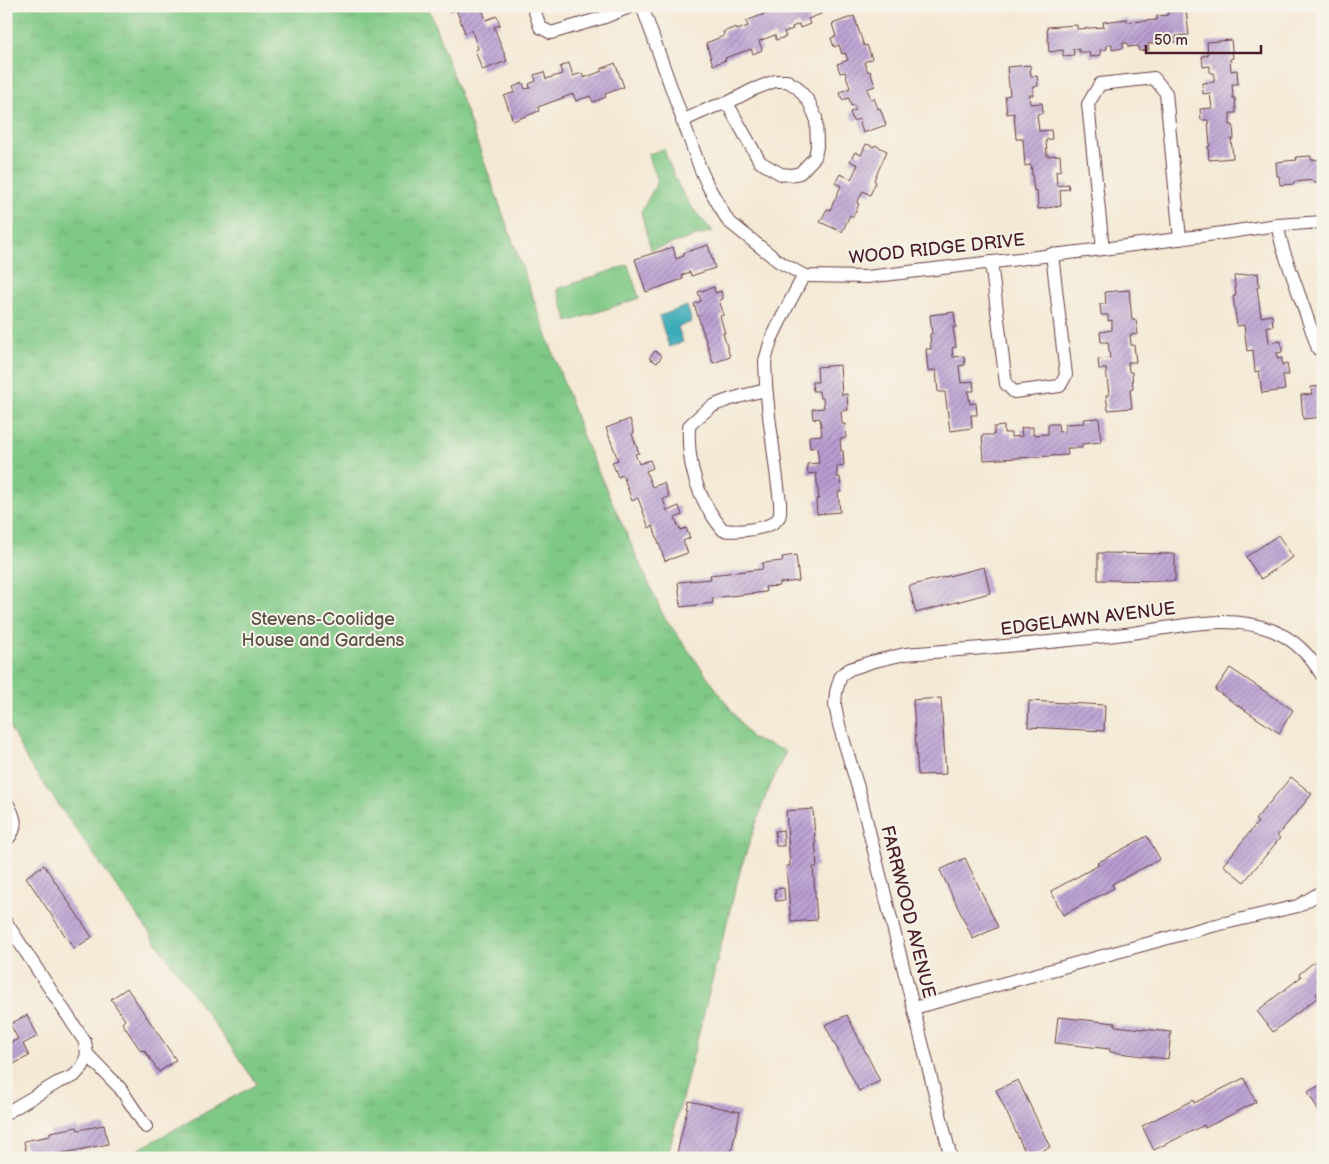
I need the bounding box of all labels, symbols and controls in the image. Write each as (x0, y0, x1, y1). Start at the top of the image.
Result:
scale bar (1146, 22, 1262, 54)
text: 50 m (1154, 31, 1188, 50)
street label: WOOD RIDGE DRIVE (848, 229, 1026, 269)
street label: EDGELAWN AVENUE (999, 598, 1177, 640)
park label: Stevens-Coolidge House and Gardens (241, 609, 405, 651)
street label: FARRWOOD AVENUE (876, 823, 940, 1001)

